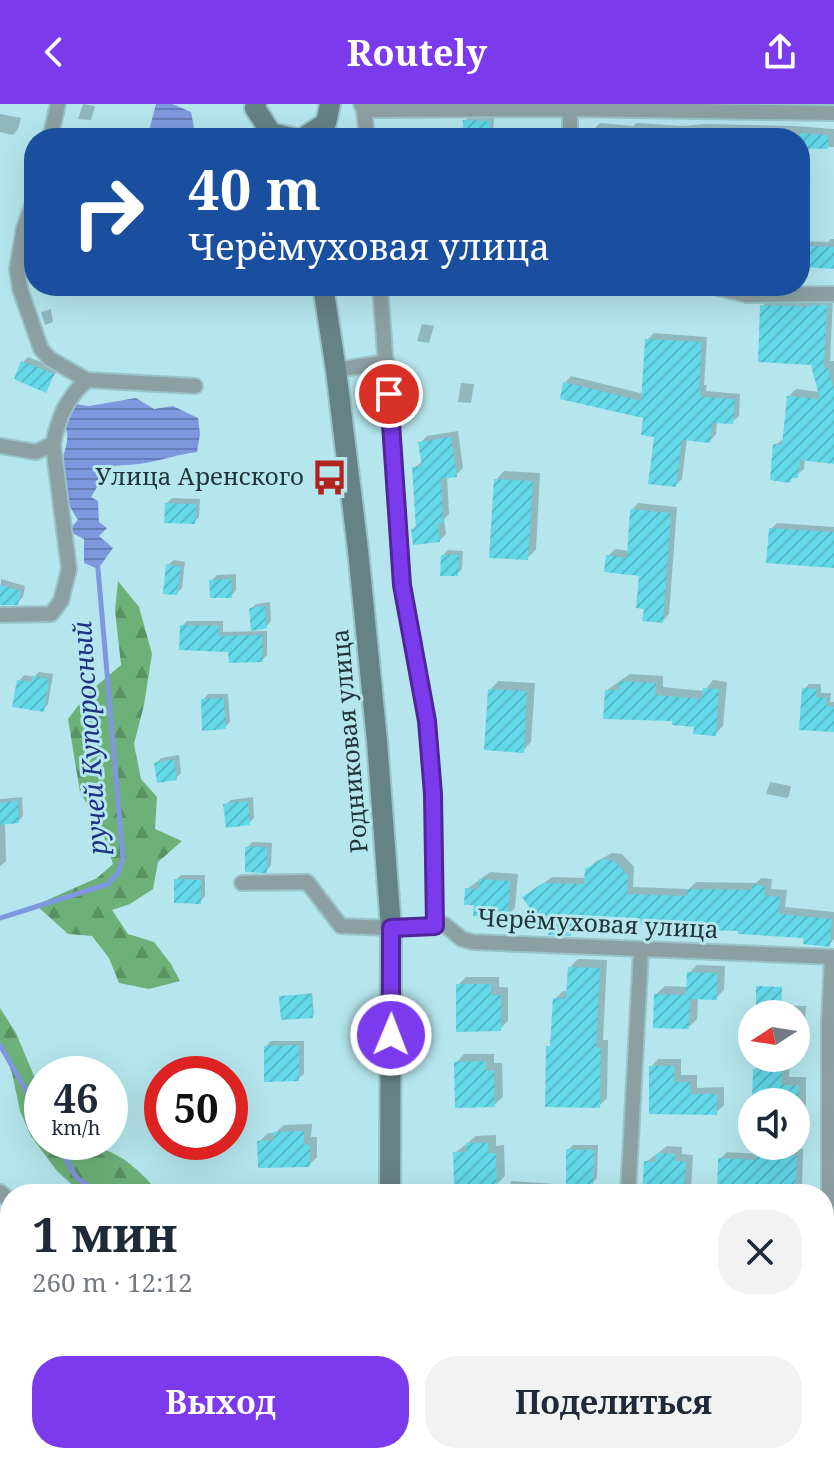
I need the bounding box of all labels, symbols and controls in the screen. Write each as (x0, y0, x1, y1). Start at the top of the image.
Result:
text: Routely (347, 28, 487, 77)
icon: back (32, 30, 76, 74)
icon: share (758, 30, 802, 74)
text: 40 m (188, 150, 321, 226)
icon: right (56, 160, 160, 264)
text: Черёмуховая улица (188, 222, 550, 271)
pin (355, 360, 423, 428)
icon: arrive (367, 372, 411, 416)
bus stop icon: Улица Аренского (311, 458, 349, 496)
place label: Улица Аренского (95, 459, 304, 492)
water label: ручей Купоросный (63, 620, 115, 857)
street label: Родниковая улица (322, 628, 375, 854)
street label: Черёмуховая улица (477, 900, 719, 945)
position arrow (349, 993, 433, 1077)
north arrow (738, 1000, 810, 1072)
map controls (738, 1000, 810, 1160)
speed limit sign: 50 (144, 1056, 248, 1160)
text: 46 (53, 1070, 99, 1125)
button: sound (738, 1088, 810, 1160)
text: km/h (51, 1114, 101, 1141)
text: 1 мин (32, 1201, 177, 1266)
button: close (718, 1210, 802, 1294)
text: 260 m · 12:12 (32, 1264, 193, 1300)
button: Выход (32, 1356, 409, 1448)
button: Поделиться (425, 1356, 802, 1448)

